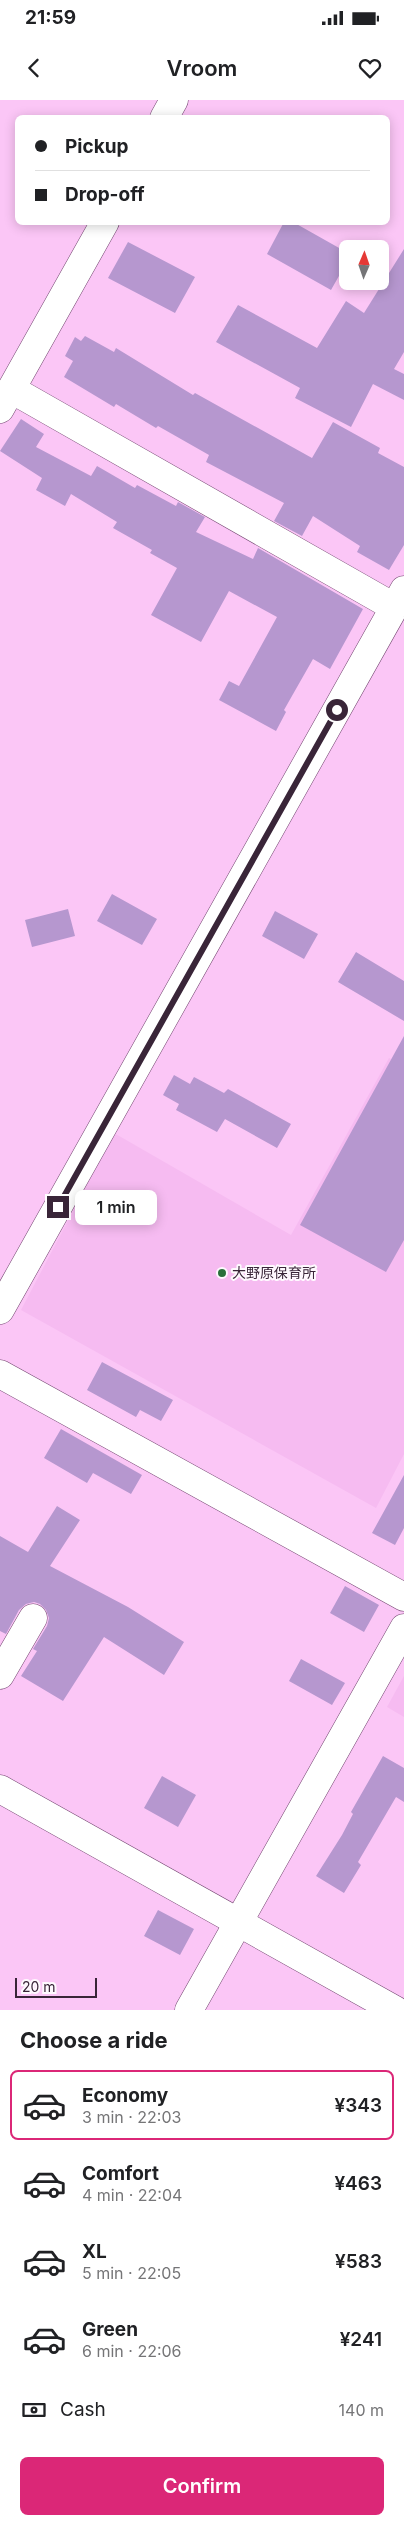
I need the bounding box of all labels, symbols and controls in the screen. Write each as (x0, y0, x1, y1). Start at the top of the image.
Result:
text: 21:59 (25, 6, 76, 29)
icon: back (20, 54, 48, 82)
icon: heart (356, 54, 384, 82)
text: Vroom (167, 55, 237, 81)
text: Pickup (65, 135, 128, 158)
text: Drop-off (65, 183, 145, 206)
north arrow (339, 240, 389, 290)
map controls (339, 240, 389, 290)
route start (326, 699, 348, 721)
callout: 1 min (76, 1190, 158, 1224)
route end (47, 1196, 69, 1218)
text: 1 min (96, 1197, 136, 1217)
place label: 大野原保育所 (232, 1264, 316, 1281)
marker: 大野原保育所 (216, 1267, 228, 1279)
scale bar (15, 1975, 98, 1998)
text: 20 m (22, 1978, 56, 1995)
text: Choose a ride (20, 2027, 168, 2053)
icon: car (22, 2083, 67, 2128)
text: Economy (82, 2084, 168, 2107)
text: ¥343 (334, 2094, 382, 2117)
text: 3 min · 22:03 (82, 2107, 181, 2127)
icon: car (22, 2161, 67, 2206)
text: Comfort (82, 2162, 159, 2185)
text: ¥463 (334, 2172, 382, 2195)
text: 4 min · 22:04 (82, 2185, 182, 2205)
icon: car (22, 2239, 67, 2284)
text: XL (82, 2240, 107, 2263)
text: ¥583 (335, 2250, 382, 2273)
text: 5 min · 22:05 (82, 2263, 181, 2283)
icon: car (22, 2317, 67, 2362)
text: Green (82, 2318, 138, 2341)
text: ¥241 (340, 2328, 382, 2351)
text: 6 min · 22:06 (82, 2341, 182, 2361)
icon: cash (20, 2396, 48, 2424)
text: Cash (60, 2398, 106, 2421)
text: 140 m (339, 2400, 384, 2420)
button: Confirm (20, 2457, 384, 2515)

